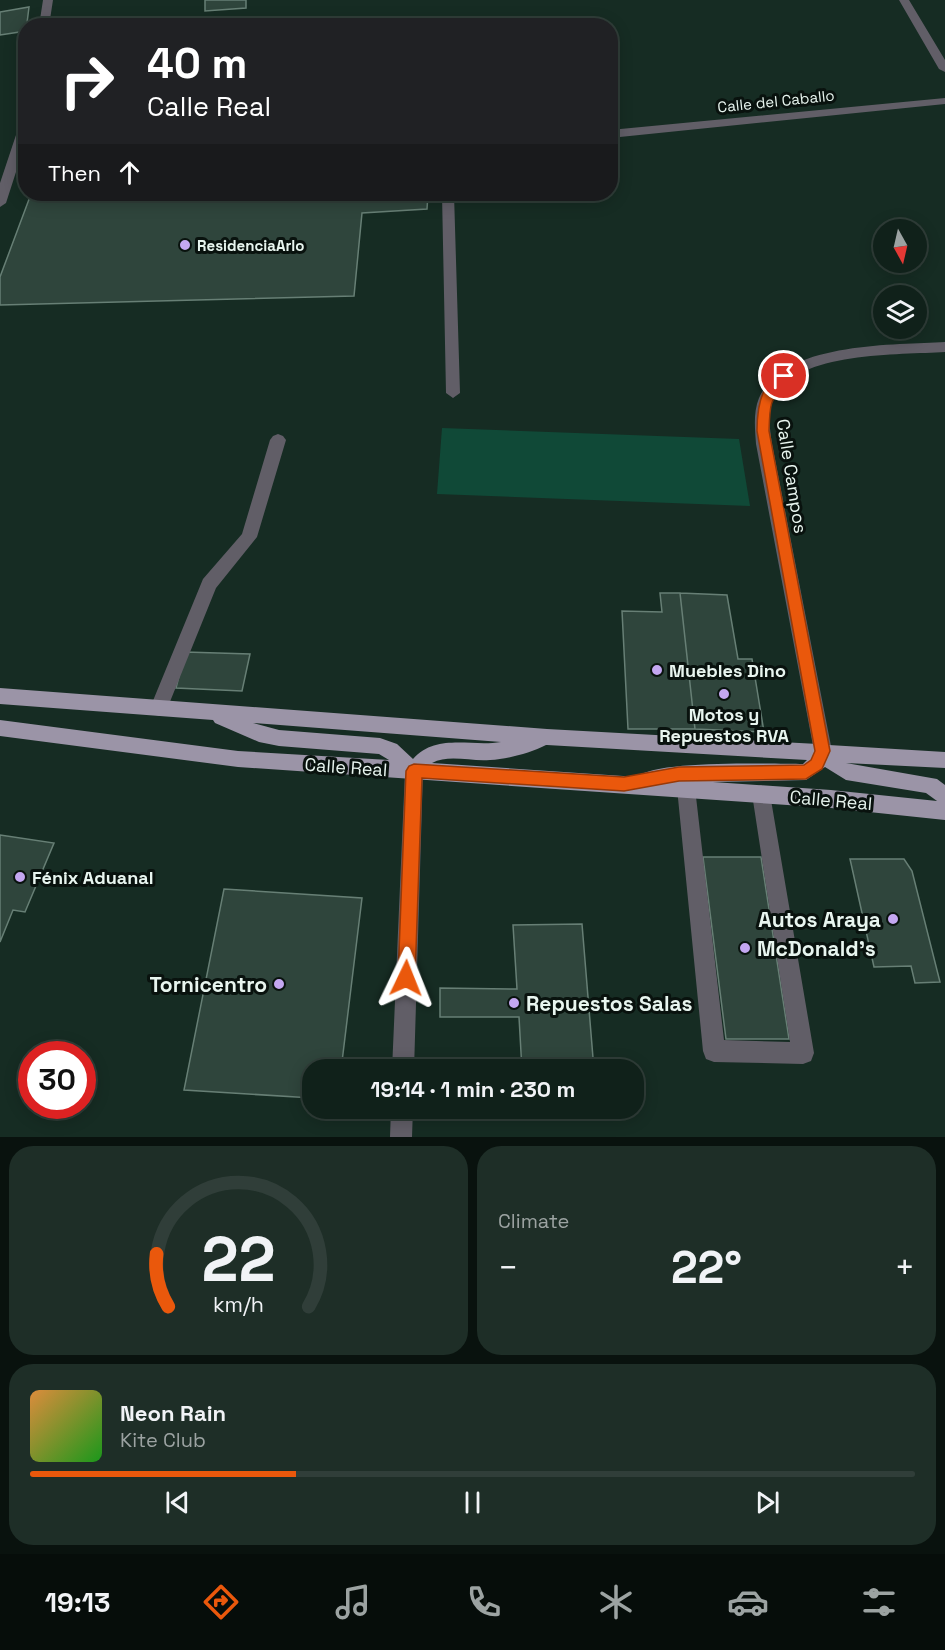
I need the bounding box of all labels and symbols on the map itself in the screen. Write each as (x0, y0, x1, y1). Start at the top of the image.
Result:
street label: Calle del Caballo (717, 85, 835, 117)
north arrow (873, 219, 927, 273)
place label: ResidenciaArlo (197, 236, 305, 255)
marker: ResidenciaArlo (178, 238, 192, 252)
pin (758, 350, 809, 401)
street label: Calle Campos (772, 417, 812, 535)
place label: Muebles Dino (669, 659, 786, 682)
marker: Muebles Dino (650, 663, 664, 677)
marker: Motos y Repuestos RVA (717, 687, 731, 701)
place label: Motos y Repuestos RVA (659, 703, 789, 747)
street label: Calle Real (304, 753, 388, 781)
street label: Calle Real (789, 785, 873, 815)
place label: Fénix Aduanal (32, 866, 153, 889)
marker: Fénix Aduanal (13, 870, 27, 884)
place label: Autos Araya (758, 906, 881, 933)
marker: Autos Araya (886, 912, 900, 926)
place label: McDonald's (757, 935, 876, 962)
marker: McDonald's (738, 941, 752, 955)
position arrow (374, 946, 438, 1010)
place label: Tornicentro (150, 971, 267, 998)
marker: Tornicentro (272, 977, 286, 991)
place label: Repuestos Salas (526, 990, 693, 1017)
marker: Repuestos Salas (507, 996, 521, 1010)
speed limit sign: 30 (18, 1041, 96, 1119)

